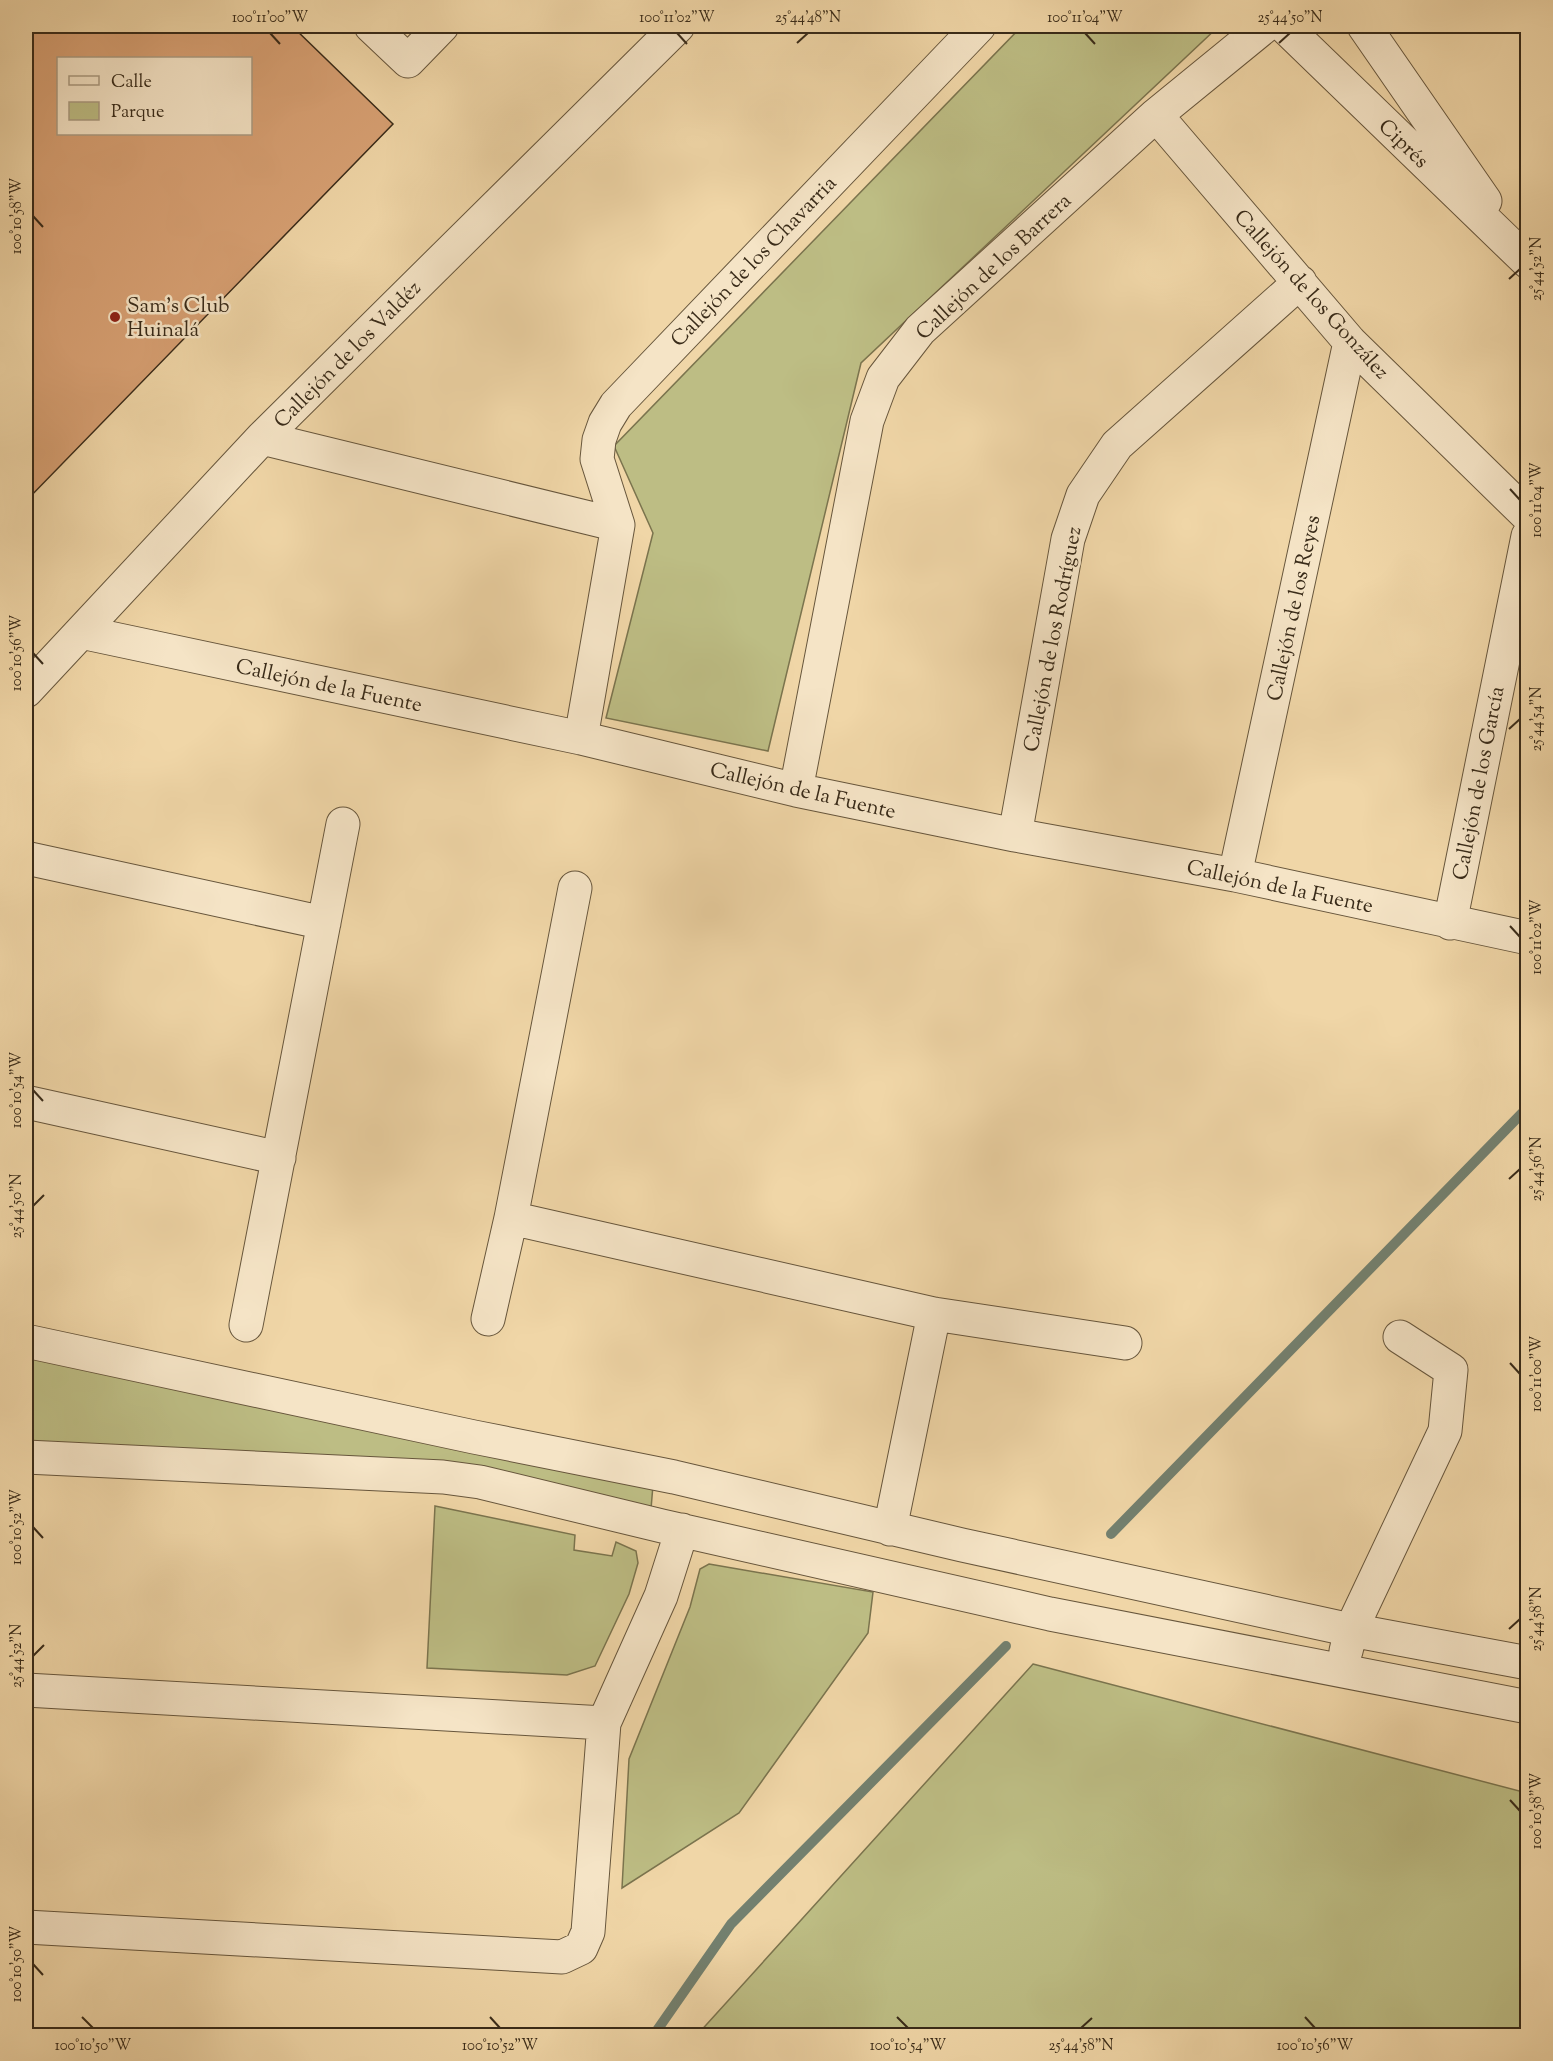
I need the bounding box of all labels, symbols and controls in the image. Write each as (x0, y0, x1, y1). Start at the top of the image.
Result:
text: 100°11'00"W (232, 8, 308, 29)
text: 100°11'02"W (639, 8, 715, 29)
text: 25°44'48"N (775, 8, 841, 29)
text: 100°11'04"W (1047, 8, 1123, 29)
text: 25°44'50"N (1258, 8, 1323, 29)
legend (57, 57, 252, 135)
text: Calle (111, 70, 152, 96)
text: Parque (111, 100, 164, 126)
street label: Ciprés (1371, 113, 1435, 176)
street label: Callejón de los Chavarria (665, 170, 845, 355)
text: 100°10'58"W (7, 177, 28, 254)
street label: Callejón de los Barrera (910, 187, 1079, 348)
street label: Callejón de los González (1226, 204, 1395, 387)
text: 25°44'52"N (1527, 237, 1548, 301)
street label: Callejón de los Valdéz (268, 275, 429, 436)
place label: Sam's Club Huinalá (127, 292, 230, 346)
marker: Sam's Club Huinalá (108, 310, 122, 324)
text: 100°11'04"W (1527, 462, 1548, 538)
street label: Callejón de los Reyes (1261, 513, 1329, 704)
street label: Callejón de los Rodríguez (1017, 524, 1091, 755)
text: 100°10'56"W (7, 614, 28, 691)
street label: Callejón de la Fuente (233, 653, 425, 721)
street label: Callejón de los García (1446, 684, 1514, 883)
text: 25°44'54"N (1527, 687, 1548, 751)
street label: Callejón de la Fuente (707, 756, 898, 828)
street label: Callejón de la Fuente (1184, 854, 1376, 922)
text: 100°11'02"W (1527, 899, 1548, 975)
text: 100°10'54"W (7, 1051, 28, 1128)
text: 25°44'56"N (1527, 1136, 1548, 1201)
text: 25°44'50"N (7, 1173, 28, 1239)
text: 100°11'00"W (1527, 1336, 1548, 1412)
text: 100°10'52"W (7, 1489, 28, 1565)
text: 25°44'58"N (1527, 1586, 1548, 1652)
text: 25°44'52"N (7, 1624, 28, 1688)
text: 100°10'58"W (1527, 1772, 1548, 1849)
text: 100°10'50"W (7, 1925, 28, 2002)
text: 100°10'50"W (55, 2036, 132, 2057)
text: 100°10'52"W (462, 2036, 538, 2057)
text: 100°10'54"W (870, 2036, 947, 2057)
text: 25°44'58"N (1049, 2036, 1114, 2057)
text: 100°10'56"W (1277, 2036, 1354, 2057)

